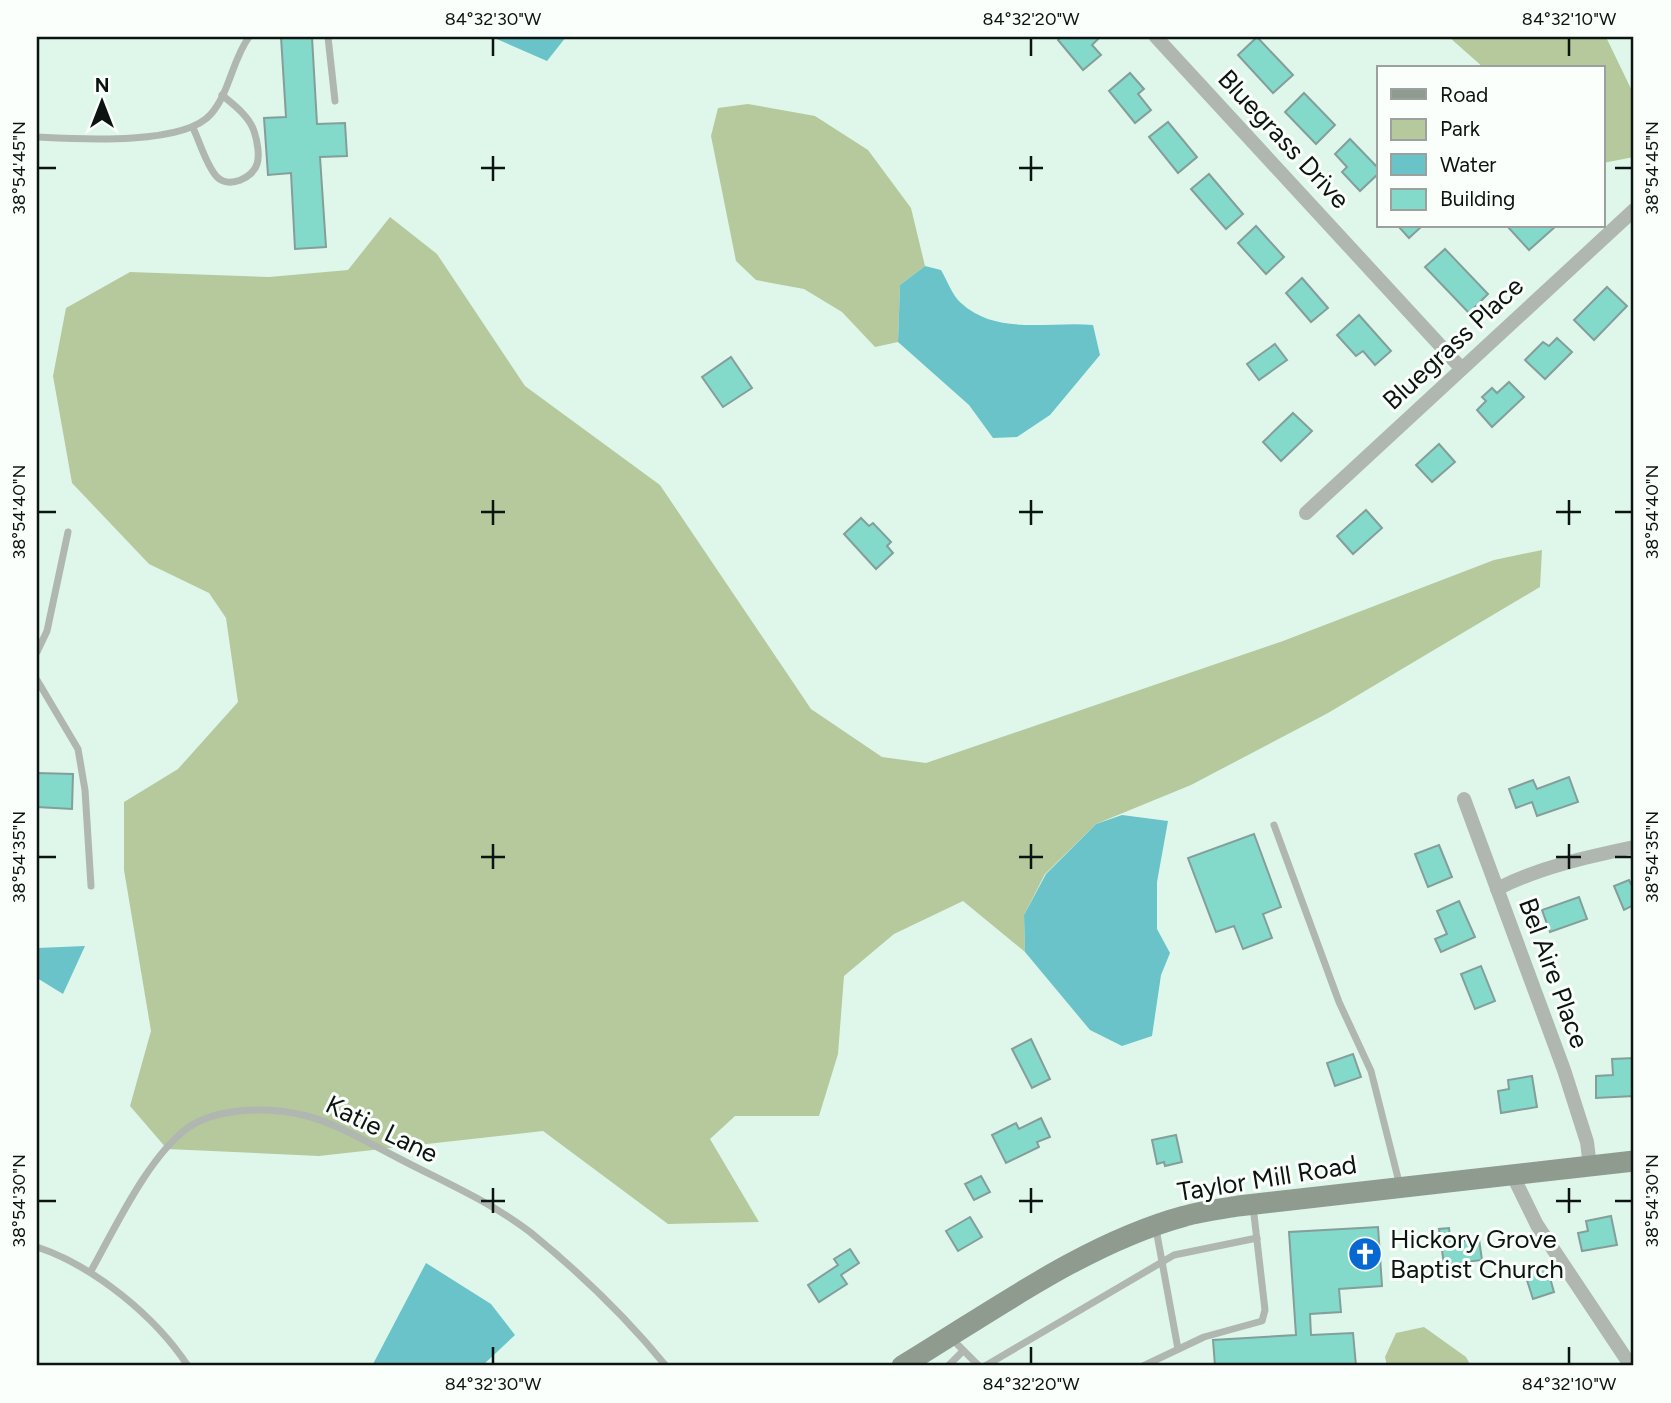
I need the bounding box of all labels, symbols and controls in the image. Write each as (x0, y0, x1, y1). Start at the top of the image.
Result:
text: 84°32'30"W (445, 8, 542, 30)
text: 84°32'20"W (983, 8, 1080, 30)
text: 84°32'10"W (1522, 8, 1617, 30)
street label: Bluegrass Drive (1211, 63, 1357, 215)
north arrow (66, 66, 136, 136)
legend (1377, 66, 1604, 228)
text: N (95, 74, 109, 97)
text: Road (1440, 82, 1488, 107)
text: Park (1440, 116, 1481, 141)
text: 38°54'45"N (8, 121, 30, 215)
text: 38°54'45"N (1641, 121, 1663, 215)
text: Water (1440, 152, 1496, 177)
text: Building (1440, 186, 1515, 211)
street label: Bluegrass Place (1376, 270, 1530, 416)
text: 38°54'40"N (8, 464, 30, 560)
text: 38°54'40"N (1641, 464, 1663, 560)
text: 38°54'35"N (8, 811, 30, 903)
text: 38°54'35"N (1641, 811, 1663, 903)
street label: Bel Aire Place (1512, 893, 1596, 1053)
street label: Katie Lane (321, 1088, 443, 1170)
street label: Taylor Mill Road (1175, 1148, 1359, 1208)
text: 38°54'30"N (8, 1154, 30, 1248)
text: 38°54'30"N (1641, 1154, 1663, 1248)
place label: Hickory Grove Baptist Church (1390, 1223, 1564, 1285)
church icon: Hickory Grove Baptist Church (1346, 1235, 1384, 1273)
text: 84°32'30"W (445, 1373, 542, 1395)
text: 84°32'20"W (983, 1373, 1080, 1395)
text: 84°32'10"W (1522, 1373, 1617, 1395)

